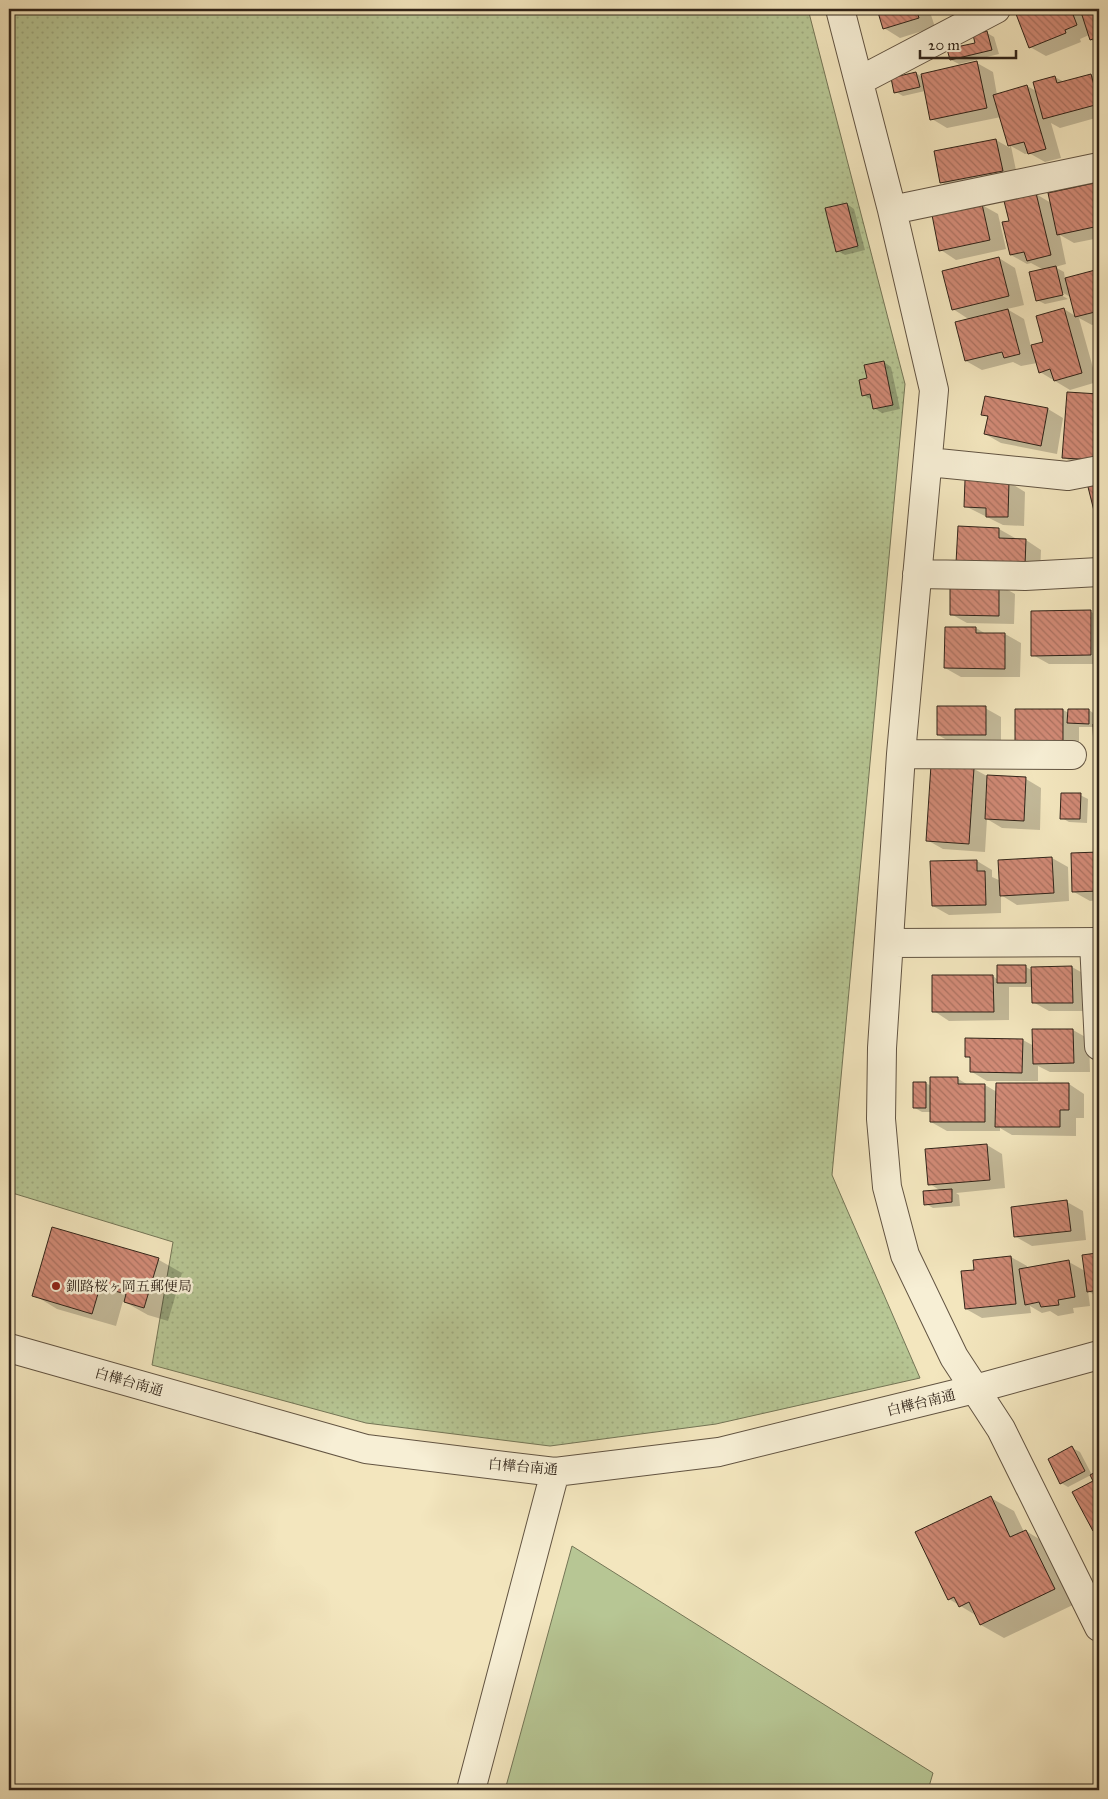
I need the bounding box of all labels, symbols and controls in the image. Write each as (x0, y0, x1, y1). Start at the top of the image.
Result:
scale bar (920, 28, 1017, 60)
text: 20 m (928, 36, 960, 54)
place label: 釧路桜ヶ岡五郵便局 (66, 1278, 192, 1295)
marker: 釧路桜ヶ岡五郵便局 (50, 1280, 62, 1292)
street label: 白樺台南通 (93, 1364, 165, 1400)
street label: 白樺台南通 (885, 1386, 957, 1420)
street label: 白樺台南通 (487, 1455, 559, 1479)

